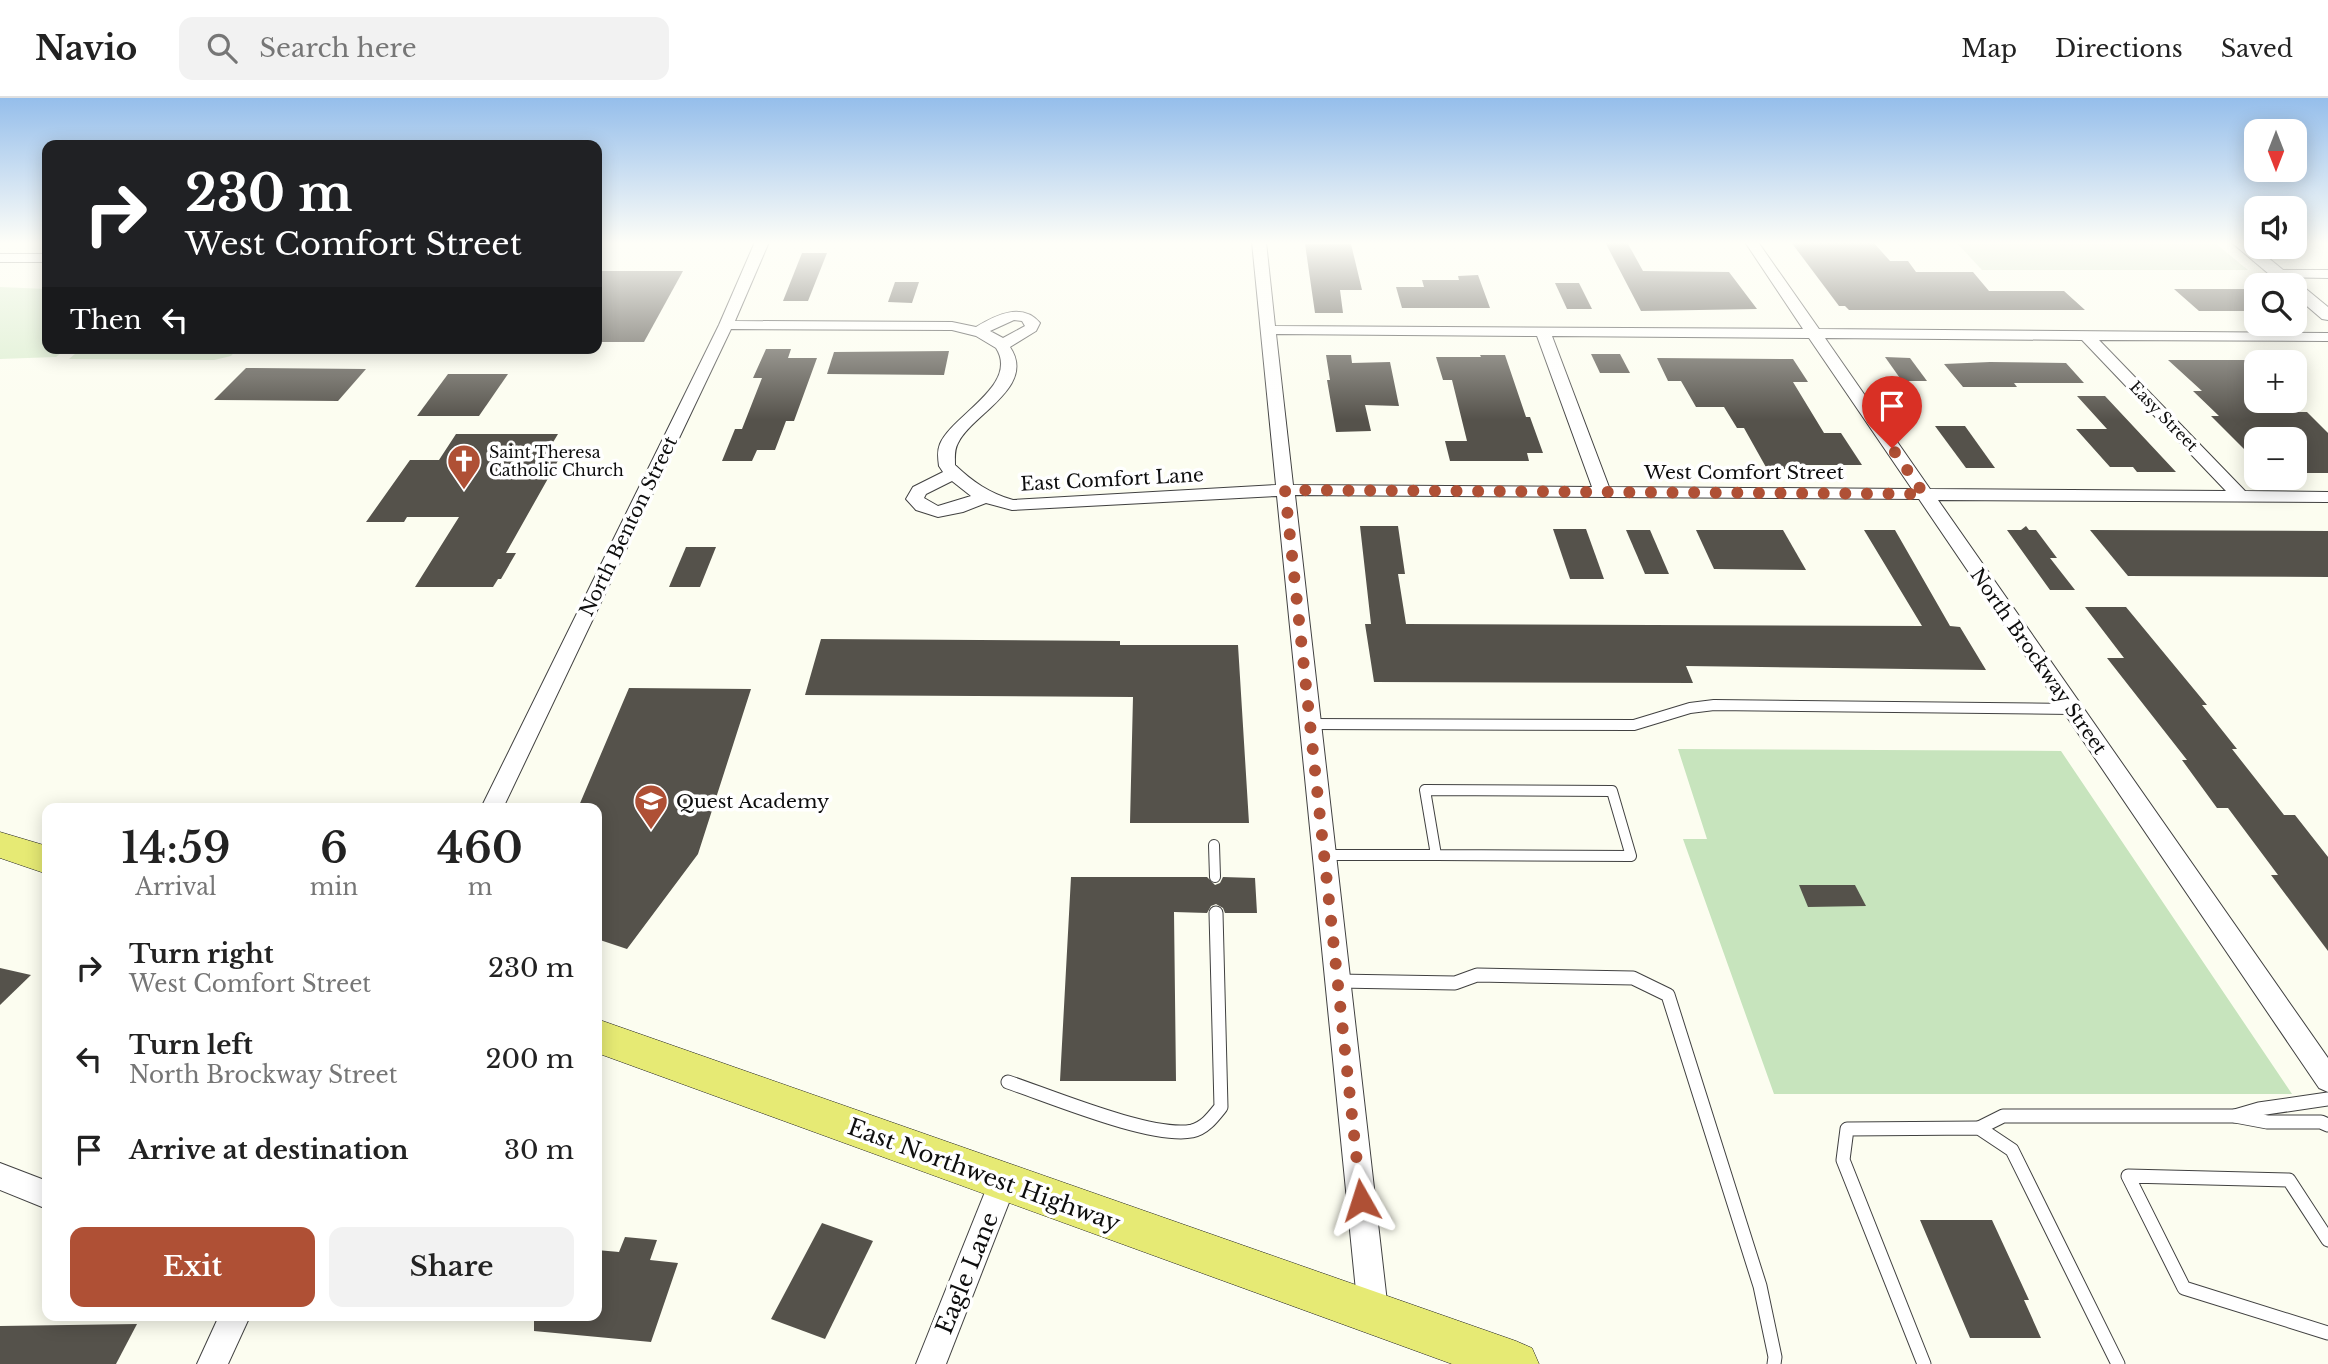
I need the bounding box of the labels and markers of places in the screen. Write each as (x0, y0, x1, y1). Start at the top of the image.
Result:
pin (1862, 376, 1922, 448)
church icon: Saint Theresa Catholic Church (445, 442, 483, 491)
place label: Saint Theresa Catholic Church (489, 442, 624, 480)
school or university icon: Quest Academy (632, 782, 670, 831)
place label: Quest Academy (676, 790, 829, 813)

